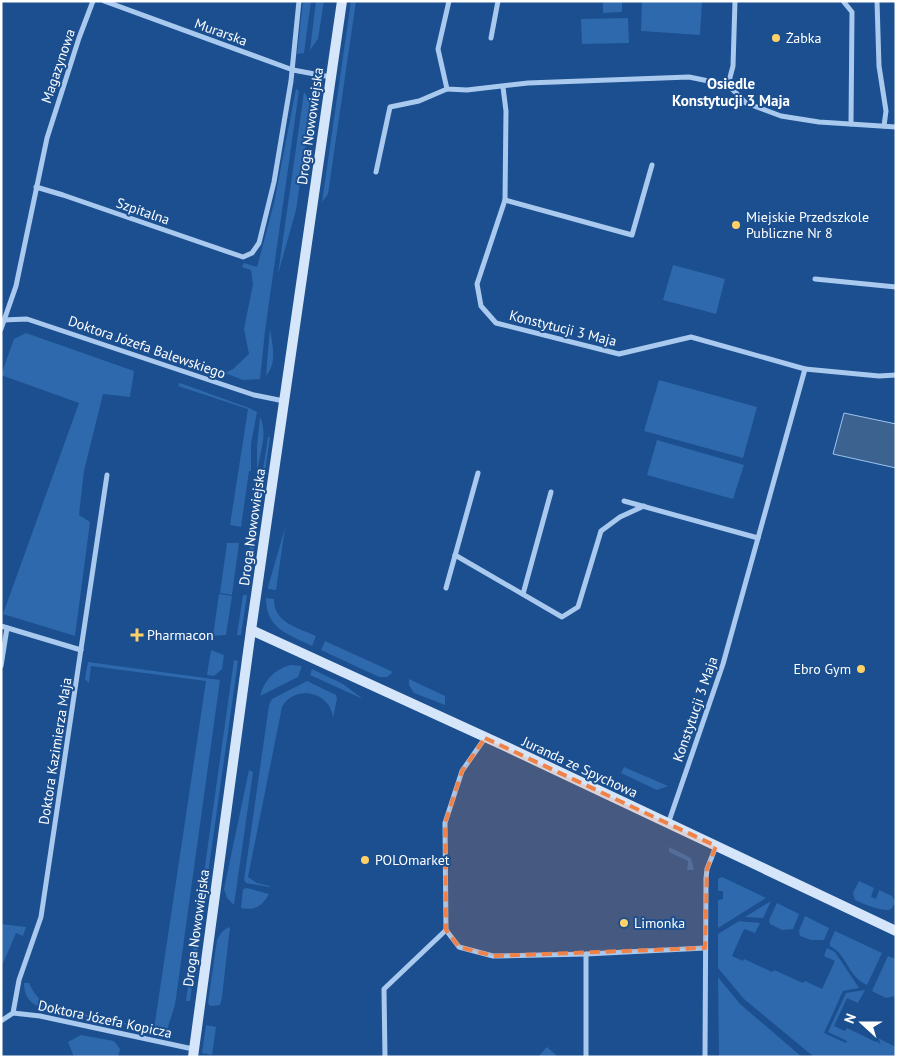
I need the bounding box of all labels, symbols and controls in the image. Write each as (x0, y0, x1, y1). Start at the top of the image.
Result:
street label: Murarska (192, 14, 250, 50)
street label: Magazynowa (37, 26, 79, 106)
place label: Żabka (786, 29, 822, 47)
marker: Żabka (770, 32, 782, 44)
street label: Droga Nowowiejska (293, 66, 327, 186)
district label: Osiedle Konstytucji 3 Maja (672, 74, 790, 110)
street label: Szpitalna (114, 193, 172, 229)
place label: Miejskie Przedszkole Publiczne Nr 8 (746, 208, 869, 242)
marker: Miejskie Przedszkole Publiczne Nr 8 (730, 219, 742, 231)
street label: Konstytucji 3 Maja (507, 306, 619, 350)
street label: Doktora Józefa Balewskiego (66, 312, 228, 382)
street label: Droga Nowowiejska (235, 467, 269, 587)
place label: Pharmacon (147, 626, 214, 644)
marker: Pharmacon (131, 629, 143, 641)
street label: Konstytucji 3 Maja (669, 654, 721, 764)
place label: Ebro Gym (793, 660, 851, 678)
marker: Ebro Gym (855, 663, 867, 675)
street label: Doktora Kazimierza Maja (34, 676, 76, 826)
street label: Juranda ze Spychowa (518, 732, 641, 802)
place label: POLOmarket (375, 851, 450, 869)
marker: POLOmarket (359, 854, 371, 866)
street label: Droga Nowowiejska (179, 868, 213, 988)
place label: Limonka (634, 914, 685, 932)
marker: Limonka (618, 917, 630, 929)
street label: Doktora Józefa Kopicza (36, 996, 174, 1042)
north arrow (837, 998, 887, 1048)
text: N (840, 1011, 860, 1026)

